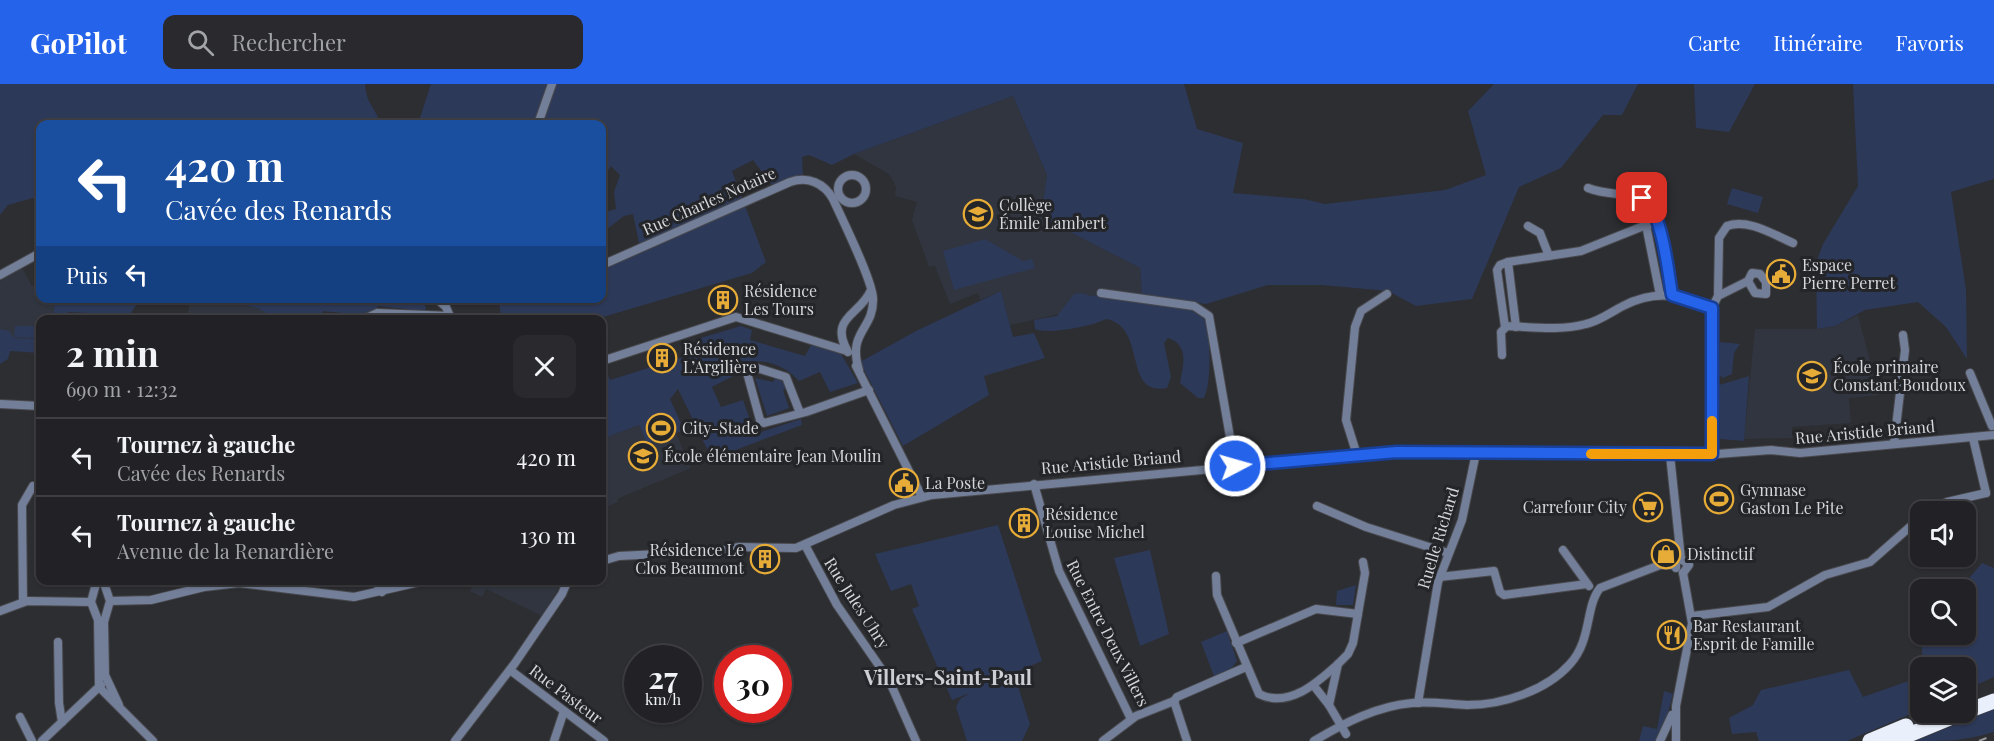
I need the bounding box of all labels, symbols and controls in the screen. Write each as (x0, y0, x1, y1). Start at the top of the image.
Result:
search box (163, 15, 583, 69)
text: GoPilot (30, 24, 127, 61)
icon: search (184, 26, 217, 59)
text: Rechercher (232, 27, 346, 57)
text: Carte (1688, 28, 1740, 56)
text: Itinéraire (1773, 28, 1863, 56)
text: Favoris (1896, 28, 1964, 56)
text: 420 m (165, 137, 284, 193)
icon: left (66, 144, 144, 222)
street label: Rue Charles Notaire (639, 162, 779, 239)
pin (1616, 172, 1667, 223)
icon: arrive (1625, 181, 1658, 214)
text: Cavée des Renards (165, 191, 392, 227)
place label: Collège Émile Lambert (999, 194, 1106, 233)
school or university icon: Collège Émile Lambert (962, 198, 994, 230)
place label: Espace Pierre Perret (1802, 254, 1895, 293)
icon: left (120, 258, 153, 291)
public building icon: Espace Pierre Perret (1765, 258, 1797, 290)
text: Puis (66, 260, 108, 290)
place label: Résidence Les Tours (744, 280, 817, 319)
building icon: Résidence Les Tours (707, 284, 739, 316)
text: 2 min (66, 328, 159, 376)
button: close (513, 335, 576, 398)
place label: Résidence L’Argilière (683, 338, 757, 377)
building icon: Résidence L’Argilière (646, 342, 678, 374)
place label: École primaire Constant Boudoux (1833, 356, 1966, 395)
school or university icon: École primaire Constant Boudoux (1796, 360, 1828, 392)
text: 690 m · 12:32 (66, 375, 177, 402)
sports icon: City-Stade (645, 412, 677, 444)
street label: Rue Aristide Briand (1794, 415, 1936, 448)
place label: City-Stade (682, 417, 759, 438)
text: Tournez à gauche (117, 429, 295, 459)
position arrow (1203, 434, 1267, 498)
school or university icon: École élémentaire Jean Moulin (627, 440, 659, 472)
icon: left (66, 441, 99, 474)
text: 420 m (516, 442, 576, 472)
place label: École élémentaire Jean Moulin (664, 445, 882, 466)
street label: Rue Aristide Briand (1040, 445, 1182, 478)
text: Cavée des Renards (117, 459, 285, 486)
public building icon: La Poste (888, 467, 920, 499)
place label: La Poste (925, 472, 985, 493)
place label: Gymnase Gaston Le Pite (1740, 479, 1844, 518)
sports icon: Gymnase Gaston Le Pite (1703, 483, 1735, 515)
street label: Ruelle Richard (1412, 485, 1463, 591)
supermarket icon: Carrefour City (1632, 491, 1664, 523)
place label: Carrefour City (1523, 496, 1627, 517)
map controls (1910, 501, 1976, 723)
button: sound (1910, 501, 1976, 567)
place label: Résidence Louise Michel (1045, 503, 1145, 542)
text: Tournez à gauche (117, 507, 295, 537)
building icon: Résidence Louise Michel (1008, 507, 1040, 539)
icon: left (66, 519, 99, 552)
text: 130 m (520, 520, 576, 550)
text: Avenue de la Renardière (117, 537, 334, 564)
shop icon: Distinctif (1650, 538, 1682, 570)
place label: Résidence Le Clos Beaumont (635, 539, 744, 578)
building icon: Résidence Le Clos Beaumont (749, 543, 781, 575)
place label: Distinctif (1687, 543, 1755, 564)
street label: Rue Jules Uhry (820, 553, 895, 652)
street label: Rue Entre Deux Villers (1062, 556, 1155, 710)
button: search (1910, 579, 1976, 645)
place label: Bar Restaurant Esprit de Famille (1693, 615, 1815, 654)
restaurant icon: Bar Restaurant Esprit de Famille (1656, 619, 1688, 651)
speed limit sign: 30 (714, 645, 792, 723)
text: 27 (648, 657, 678, 697)
button: layers (1910, 657, 1976, 723)
street label: Rue Pasteur (526, 659, 607, 728)
district label: Villers-Saint-Paul (863, 663, 1032, 690)
text: km/h (645, 689, 681, 709)

